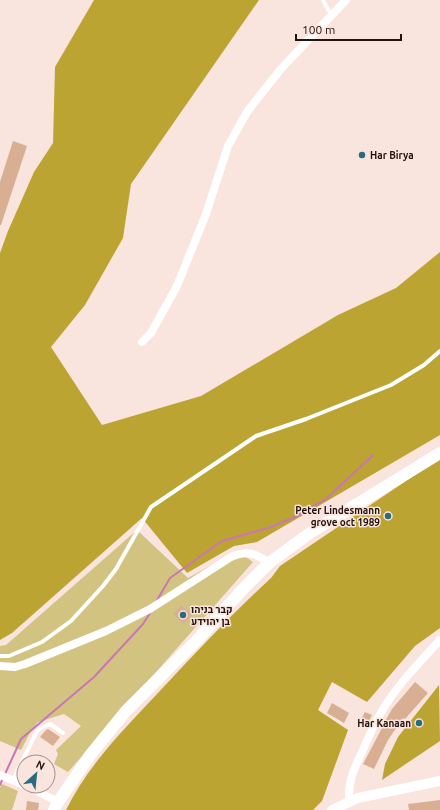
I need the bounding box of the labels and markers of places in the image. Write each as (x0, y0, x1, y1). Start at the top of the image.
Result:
marker: Har Birya (357, 150, 367, 160)
place label: Har Birya (370, 150, 414, 161)
place label: Peter Lindesmann grove oct 1989 (295, 505, 380, 528)
marker: Peter Lindesmann grove oct 1989 (383, 511, 393, 521)
place label: קבר בניהו בן יהוידע (191, 604, 232, 627)
marker: קבר בניהו בן יהוידע (178, 610, 188, 620)
place label: Har Kanaan (357, 718, 411, 729)
marker: Har Kanaan (414, 718, 424, 728)

